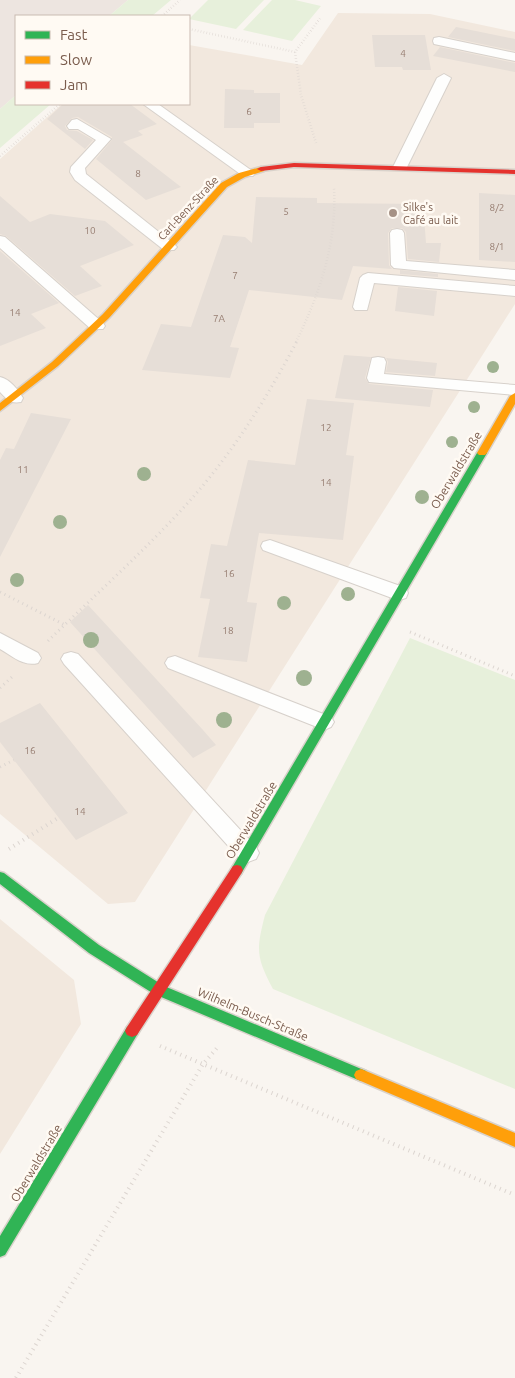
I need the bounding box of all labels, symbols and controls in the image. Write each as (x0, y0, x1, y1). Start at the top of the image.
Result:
legend (15, 15, 190, 105)
text: Fast (60, 26, 88, 43)
house number: 4 (400, 48, 406, 59)
text: Slow (60, 51, 93, 68)
text: Jam (60, 76, 88, 93)
house number: 6 (246, 106, 252, 117)
house number: 8 (135, 168, 141, 179)
street label: Carl-Benz-Straße (155, 174, 221, 242)
place label: Silke's Café au lait (403, 201, 459, 226)
house number: 8/2 (490, 202, 504, 213)
house number: 5 (283, 206, 289, 217)
marker: Silke's Café au lait (387, 207, 399, 219)
house number: 10 (84, 225, 96, 236)
house number: 8/1 (490, 241, 504, 252)
house number: 7 (232, 270, 238, 281)
house number: 14 (9, 307, 21, 318)
house number: 7A (213, 313, 226, 324)
house number: 12 (320, 422, 332, 433)
street label: Oberwaldstraße (428, 429, 484, 511)
house number: 11 (17, 464, 29, 475)
house number: 14 (320, 477, 332, 488)
house number: 16 (223, 568, 235, 579)
house number: 18 (222, 625, 234, 636)
house number: 16 (24, 745, 36, 756)
street label: Oberwaldstraße (223, 779, 279, 861)
house number: 14 (74, 806, 86, 817)
street label: Wilhelm-Busch-Straße (196, 985, 310, 1043)
street label: Oberwaldstraße (8, 1122, 64, 1204)

